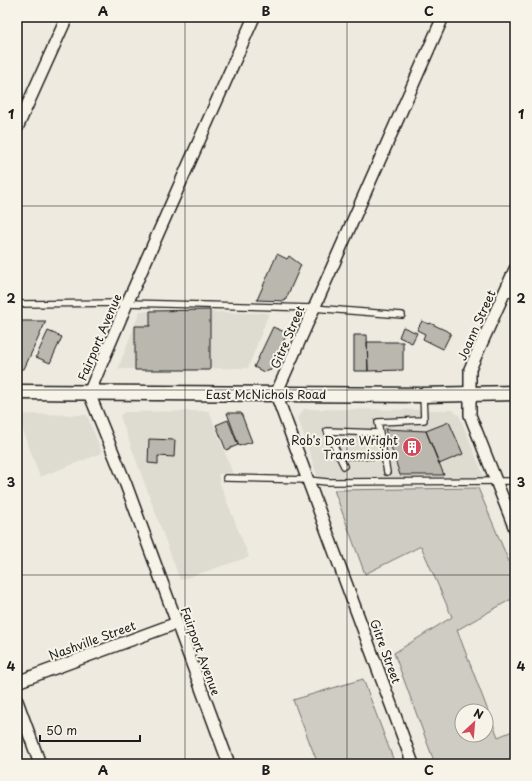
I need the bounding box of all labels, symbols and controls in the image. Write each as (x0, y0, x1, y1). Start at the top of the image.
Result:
text: A (98, 1, 108, 20)
text: B (262, 1, 271, 20)
text: C (424, 1, 434, 20)
text: 1 (8, 104, 14, 123)
text: 1 (518, 104, 524, 123)
street label: Joann Street (452, 287, 500, 363)
text: 2 (6, 288, 16, 307)
text: 2 (516, 288, 526, 307)
street label: Fairport Avenue (73, 291, 125, 383)
street label: Gitre Street (266, 302, 309, 371)
street label: East McNichols Road (206, 385, 326, 403)
place label: Rob's Done Wright Transmission (291, 431, 398, 463)
building icon: Rob's Done Wright Transmission (401, 436, 423, 458)
text: 3 (7, 472, 16, 491)
text: 3 (517, 472, 526, 491)
street label: Fairport Avenue (177, 604, 225, 698)
street label: Nashville Street (46, 616, 138, 664)
street label: Gitre Street (366, 616, 406, 686)
text: 4 (7, 656, 16, 675)
text: 4 (517, 656, 526, 675)
north arrow (454, 703, 494, 743)
text: N (471, 704, 487, 723)
scale bar (40, 717, 140, 743)
text: 50 m (46, 721, 77, 739)
text: A (98, 760, 108, 779)
text: B (262, 760, 271, 779)
text: C (424, 760, 434, 779)

